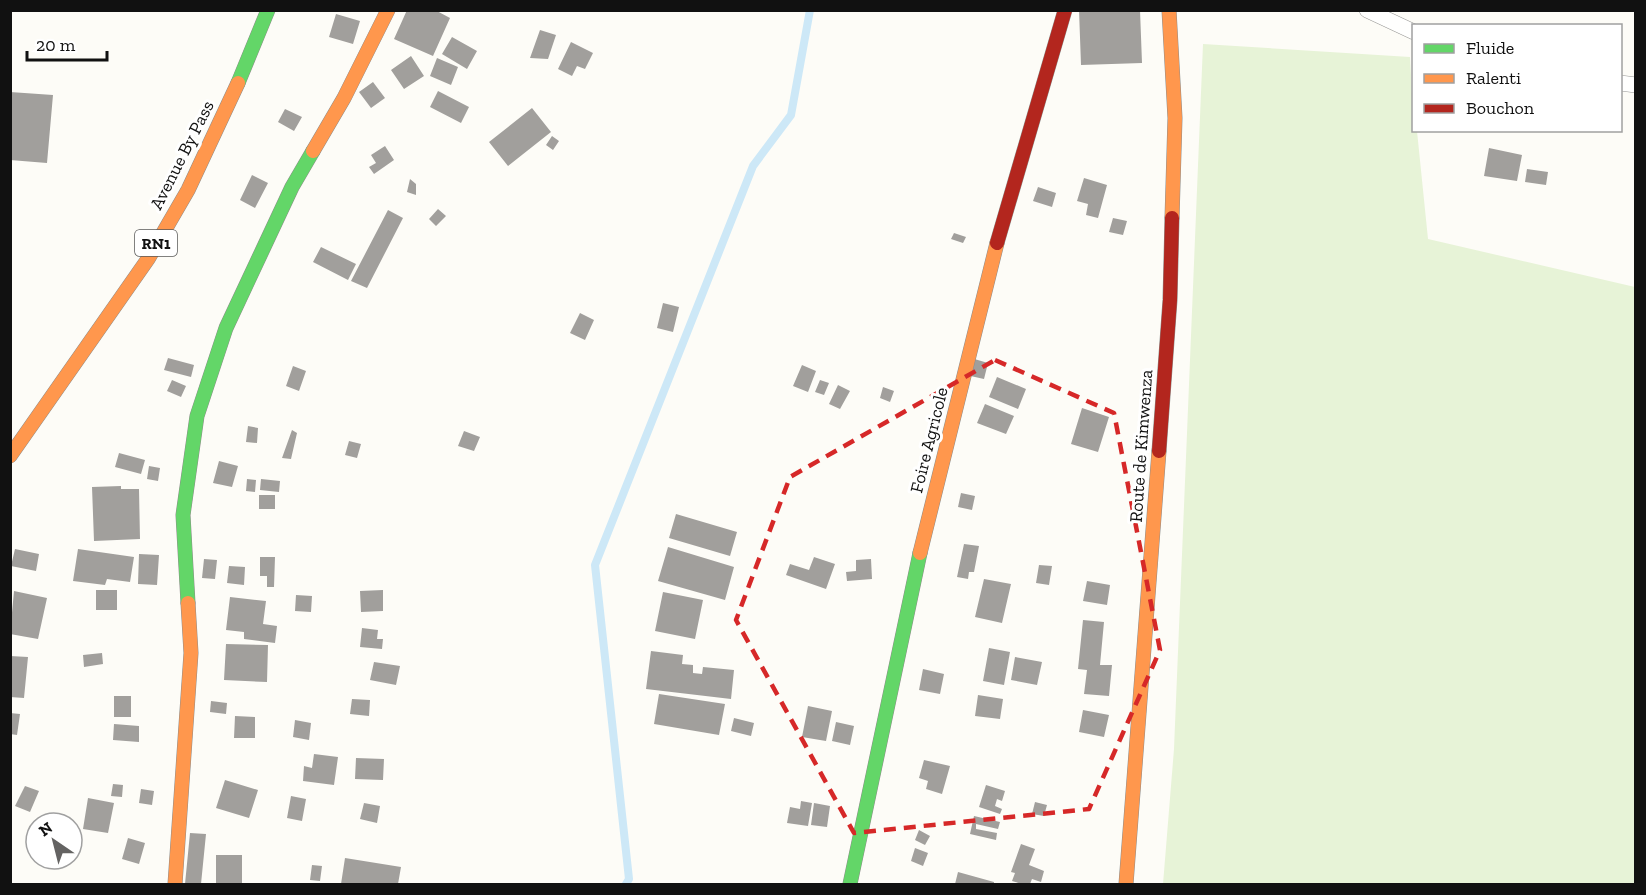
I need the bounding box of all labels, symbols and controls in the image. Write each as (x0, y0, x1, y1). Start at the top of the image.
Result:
scale bar (27, 24, 106, 62)
legend (1412, 24, 1622, 132)
text: 20 m (36, 34, 76, 56)
text: Fluide (1466, 37, 1514, 59)
text: Ralenti (1466, 67, 1521, 89)
street label: Avenue By Pass (145, 97, 219, 213)
text: Bouchon (1466, 97, 1535, 119)
road number: RN1 (135, 230, 177, 256)
street label: Route de Kimwenza (1125, 369, 1157, 523)
street label: Foire Agricole (905, 385, 953, 495)
north arrow (24, 811, 84, 871)
text: N (35, 818, 56, 840)

